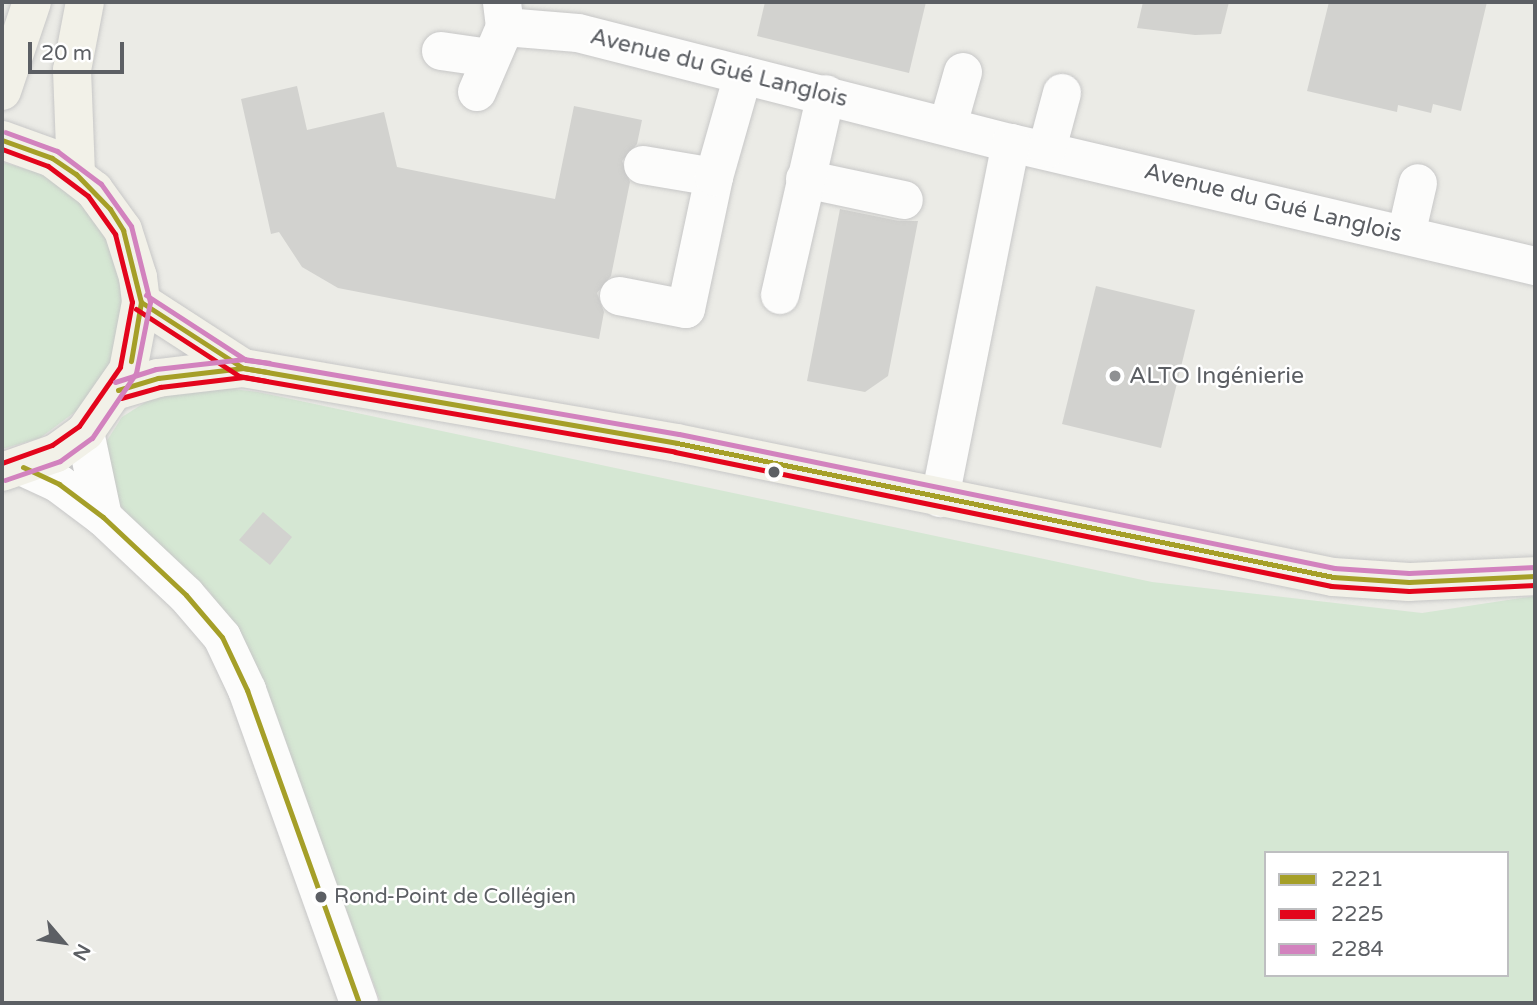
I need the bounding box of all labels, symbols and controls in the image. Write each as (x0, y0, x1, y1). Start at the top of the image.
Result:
street label: Avenue du Gué Langlois (587, 23, 851, 113)
scale bar (32, 28, 128, 72)
text: 20 m (41, 41, 92, 66)
street label: Avenue du Gué Langlois (1141, 158, 1405, 248)
place label: ALTO Ingénierie (1129, 362, 1304, 390)
marker: ALTO Ingénierie (1107, 368, 1123, 384)
unlabelled marker (767, 465, 781, 479)
legend (1264, 851, 1509, 977)
text: 2221 (1331, 867, 1384, 892)
place label: Rond-Point de Collégien (334, 884, 576, 910)
marker: Rond-Point de Collégien (314, 890, 328, 904)
text: 2225 (1331, 902, 1384, 927)
north arrow (28, 907, 98, 977)
text: 2284 (1331, 937, 1384, 962)
text: N (68, 940, 95, 964)

